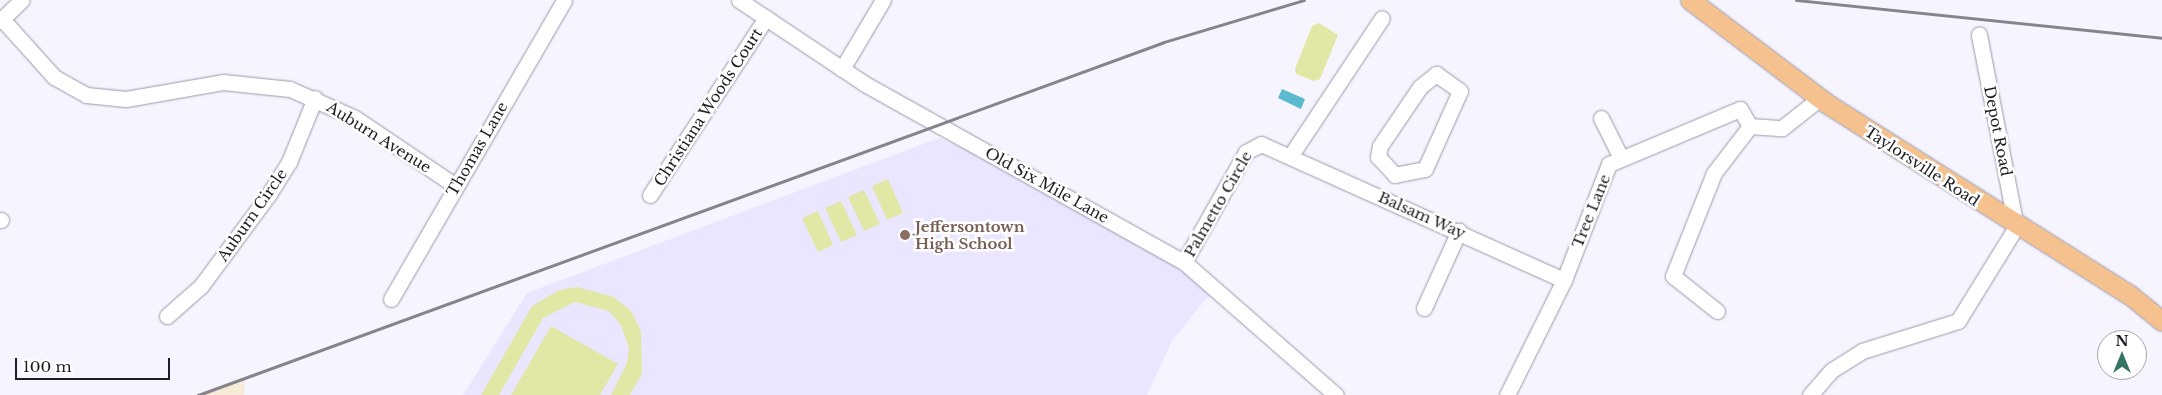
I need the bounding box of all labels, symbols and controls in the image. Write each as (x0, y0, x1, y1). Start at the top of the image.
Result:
street label: Christiana Woods Court (650, 24, 766, 190)
street label: Depot Road (1980, 84, 2016, 178)
street label: Auburn Avenue (323, 98, 435, 176)
street label: Thomas Lane (443, 99, 511, 199)
street label: Taylorsville Road (1861, 122, 1983, 210)
street label: Old Six Mile Lane (982, 143, 1112, 227)
street label: Palmetto Circle (1180, 148, 1256, 260)
street label: Auburn Circle (213, 165, 291, 265)
street label: Tree Lane (1568, 172, 1614, 250)
street label: Balsam Way (1375, 188, 1469, 242)
place label: Jeffersontown High School (915, 217, 1025, 252)
marker: Jeffersontown High School (899, 229, 911, 241)
north arrow (2097, 330, 2147, 380)
text: N (2115, 332, 2129, 350)
scale bar (18, 348, 172, 380)
text: 100 m (23, 357, 72, 376)

